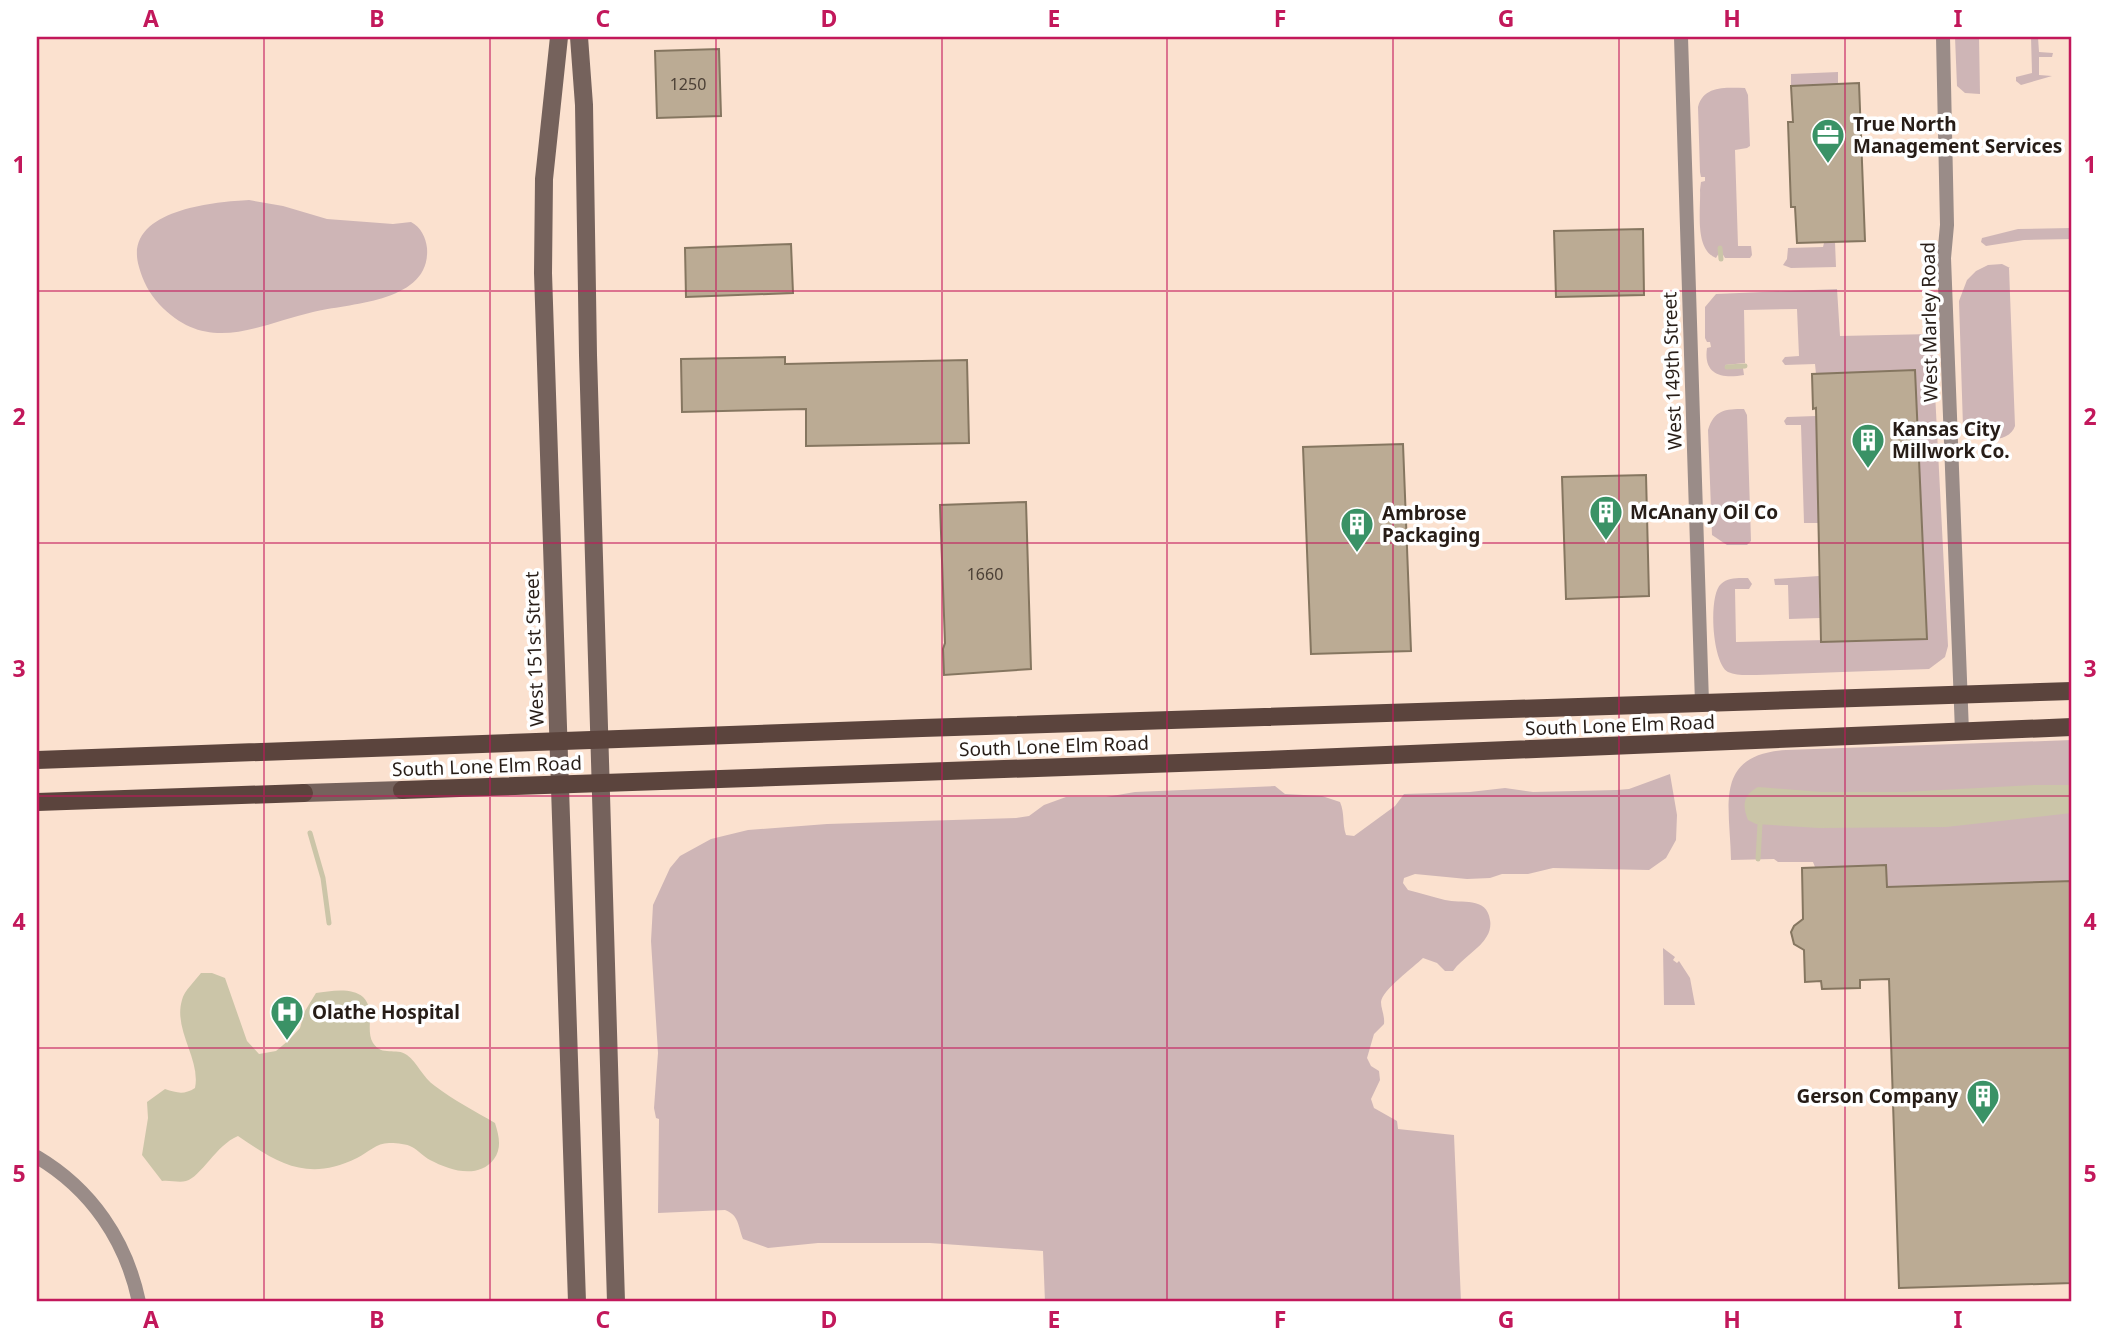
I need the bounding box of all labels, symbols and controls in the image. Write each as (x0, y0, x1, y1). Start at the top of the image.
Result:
text: A (143, 2, 159, 34)
text: B (369, 2, 385, 34)
text: C (596, 2, 611, 34)
text: D (821, 2, 837, 34)
text: E (1048, 2, 1060, 34)
text: F (1274, 2, 1286, 34)
text: G (1498, 2, 1514, 34)
text: H (1723, 2, 1741, 34)
text: I (1954, 2, 1963, 34)
house number: 1250 (670, 73, 706, 95)
place label: True North Management Services (1853, 111, 2062, 159)
office icon: True North Management Services (1809, 116, 1847, 165)
text: 1 (12, 148, 26, 180)
text: 1 (2083, 148, 2097, 180)
street label: West Marley Road (1915, 242, 1943, 402)
street label: West 149th Street (1656, 291, 1688, 450)
text: 2 (12, 400, 26, 432)
text: 2 (2083, 400, 2097, 432)
place label: Kansas City Millwork Co. (1892, 416, 2010, 464)
building icon: Kansas City Millwork Co. (1849, 421, 1887, 470)
building icon: McAnany Oil Co (1587, 493, 1625, 542)
place label: McAnany Oil Co (1630, 499, 1778, 525)
place label: Ambrose Packaging (1382, 500, 1480, 548)
building icon: Ambrose Packaging (1338, 505, 1376, 554)
house number: 1660 (967, 563, 1003, 585)
street label: West 151st Street (518, 571, 550, 727)
text: 3 (12, 652, 26, 684)
text: 3 (2083, 652, 2097, 684)
street label: South Lone Elm Road (1525, 709, 1715, 741)
street label: South Lone Elm Road (959, 730, 1149, 762)
street label: South Lone Elm Road (392, 750, 582, 782)
text: 4 (12, 905, 26, 937)
text: 4 (2083, 905, 2097, 937)
hospital icon: Olathe Hospital (268, 993, 306, 1042)
place label: Olathe Hospital (312, 999, 460, 1025)
building icon: Gerson Company (1964, 1077, 2002, 1126)
place label: Gerson Company (1797, 1083, 1958, 1109)
text: 5 (12, 1157, 26, 1189)
text: 5 (2083, 1157, 2097, 1189)
text: A (143, 1303, 159, 1335)
text: B (369, 1303, 385, 1335)
text: C (596, 1303, 611, 1335)
text: D (821, 1303, 837, 1335)
text: E (1048, 1303, 1060, 1335)
text: F (1274, 1303, 1286, 1335)
text: G (1498, 1303, 1514, 1335)
text: H (1723, 1303, 1741, 1335)
text: I (1954, 1303, 1963, 1335)

